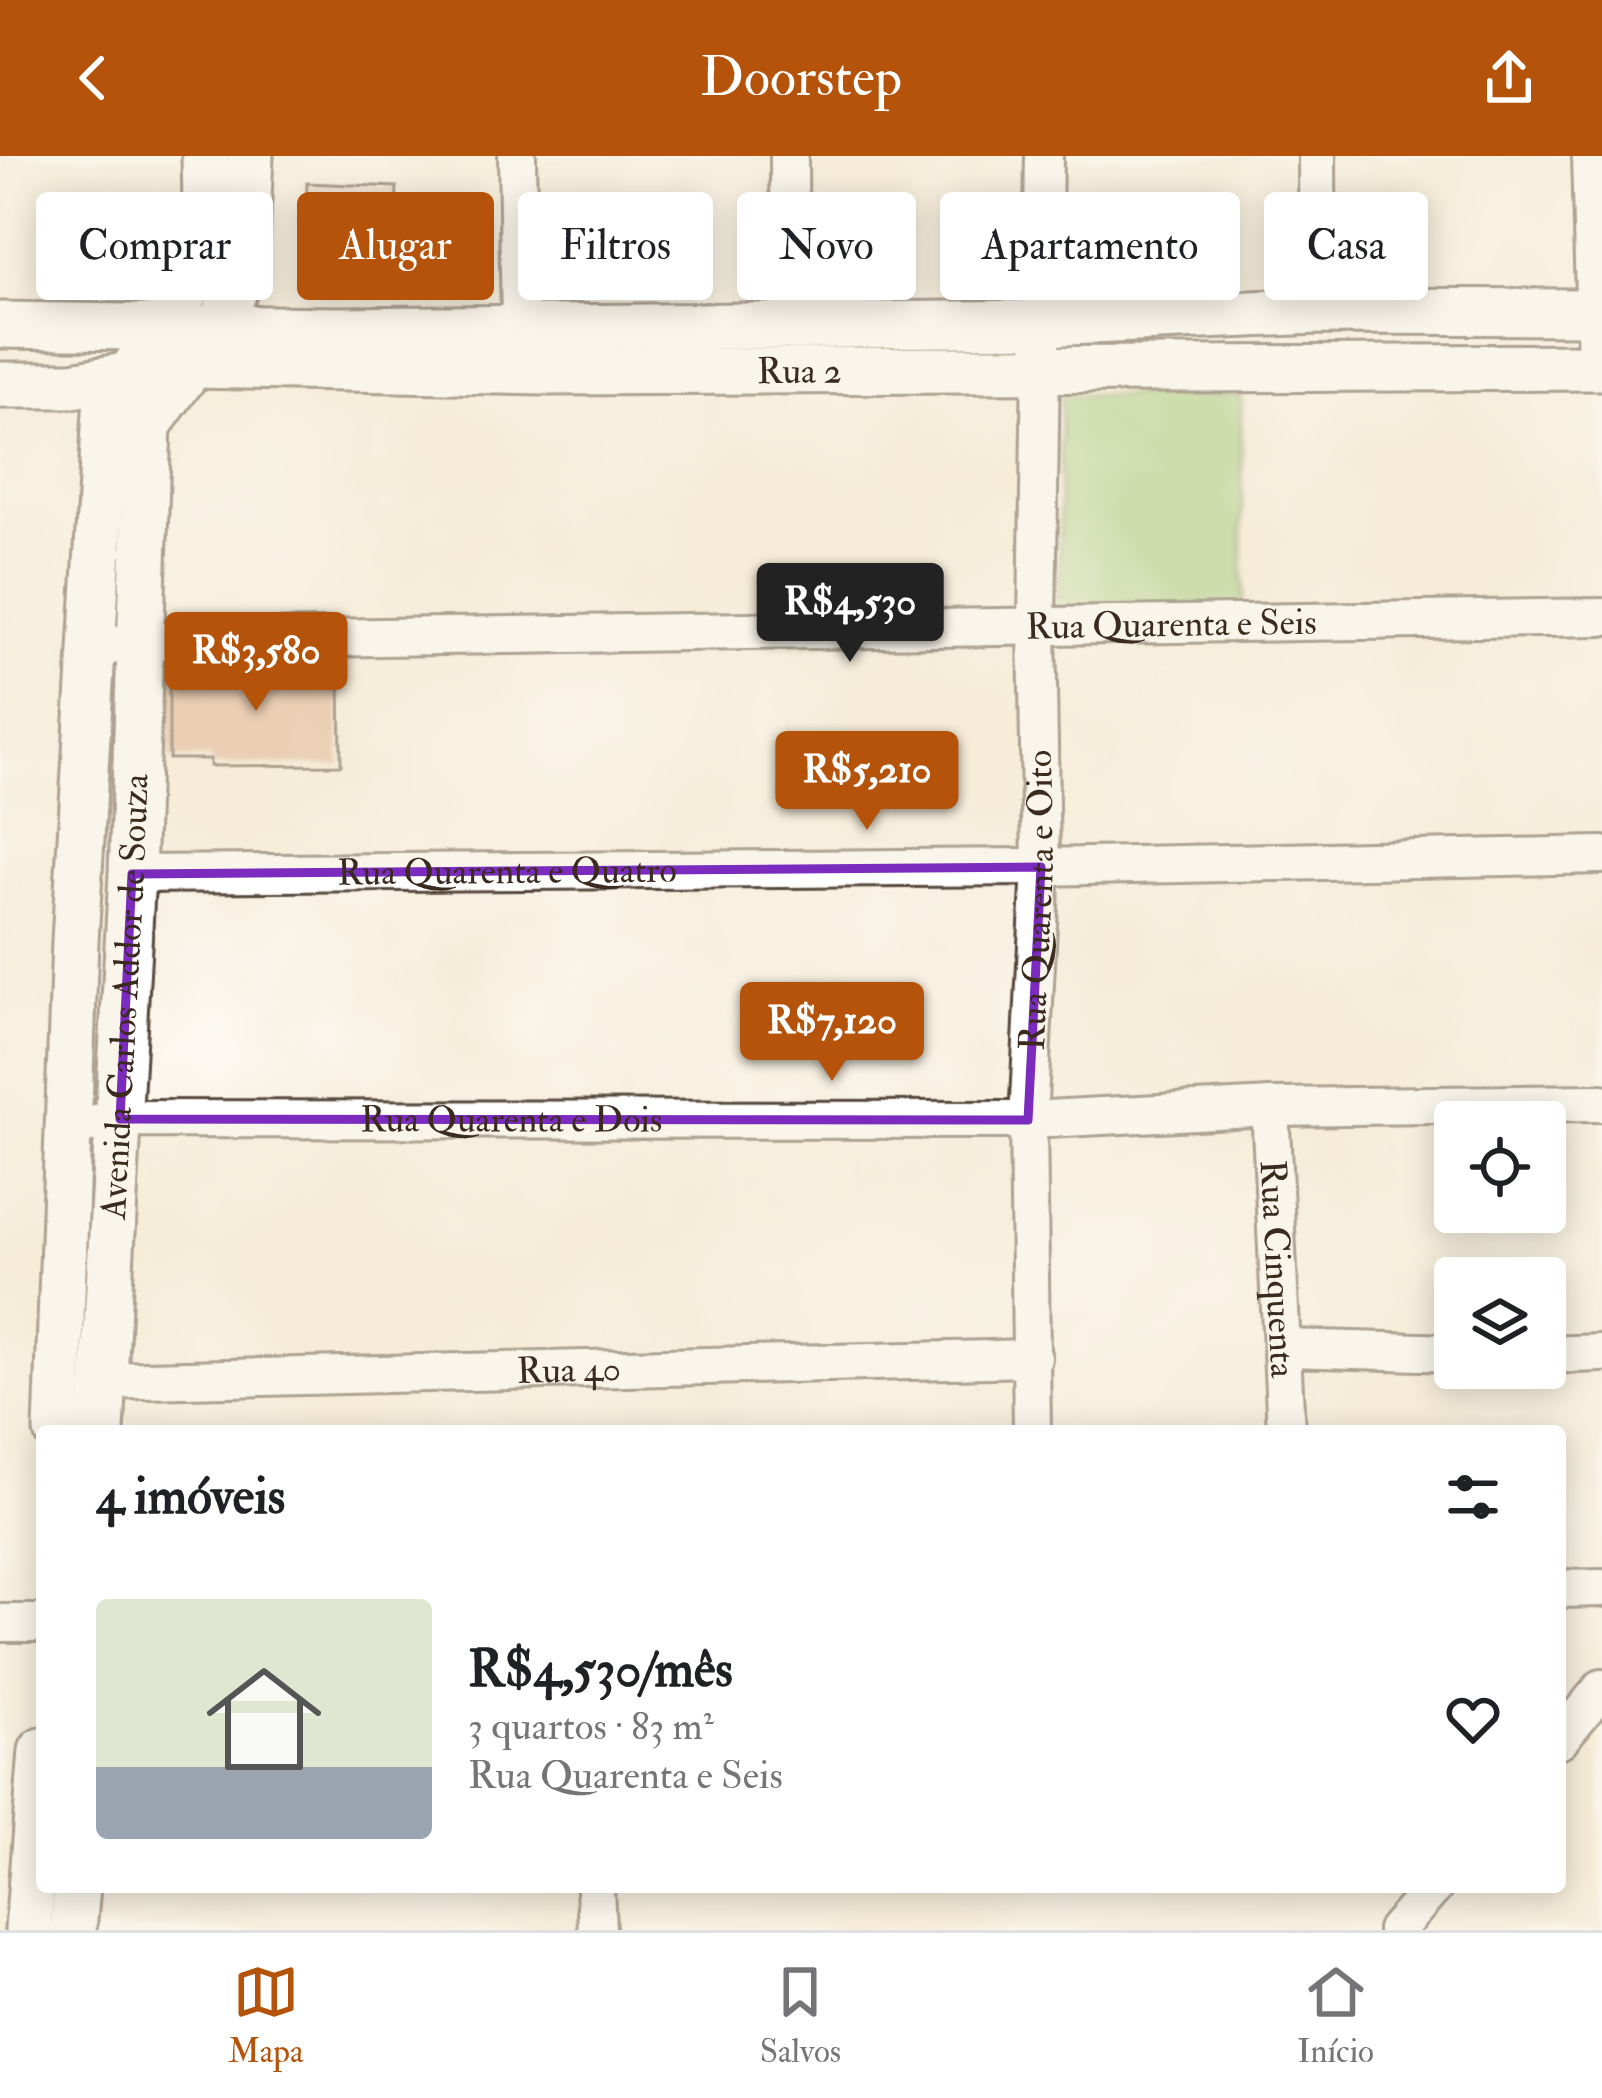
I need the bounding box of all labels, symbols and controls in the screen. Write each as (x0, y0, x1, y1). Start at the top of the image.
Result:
text: Doorstep (700, 44, 902, 112)
icon: back (60, 45, 126, 111)
icon: share (1476, 45, 1542, 111)
chip: Comprar (36, 192, 273, 300)
chip: Alugar (297, 192, 494, 300)
chip: Filtros (518, 192, 713, 300)
chip: Novo (737, 192, 916, 300)
chip: Apartamento (940, 192, 1240, 300)
chip: Casa (1264, 192, 1428, 300)
street label: Rua 2 (757, 348, 842, 393)
pin: R$4,530 (739, 563, 961, 665)
text: R$4,530 (784, 577, 916, 626)
street label: Rua Quarenta e Seis (1026, 599, 1317, 649)
pin: R$3,580 (145, 612, 367, 714)
text: R$3,580 (191, 626, 321, 675)
pin: R$5,210 (756, 731, 978, 833)
text: R$5,210 (802, 745, 932, 794)
street label: Rua Quarenta e Oito (1009, 749, 1064, 1052)
street label: Avenida Carlos Addor de Souza (90, 772, 158, 1222)
street label: Rua Quarenta e Quatro (337, 847, 677, 895)
pin: R$7,120 (721, 982, 943, 1084)
text: R$7,120 (767, 996, 897, 1045)
street label: Rua Quarenta e Dois (360, 1097, 662, 1142)
map controls (1434, 1101, 1566, 1389)
button: locate (1434, 1101, 1566, 1233)
street label: Rua Cinquenta (1250, 1159, 1306, 1380)
button: layers (1434, 1257, 1566, 1389)
street label: Rua 40 (516, 1346, 622, 1393)
icon: filters (1440, 1464, 1506, 1530)
text: 4 imóveis (96, 1465, 285, 1529)
text: R$4,530/mês (468, 1638, 733, 1702)
icon: home (192, 1647, 336, 1791)
icon: heart (1440, 1686, 1506, 1752)
text: 3 quartos · 83 m² (468, 1702, 714, 1751)
text: Rua Quarenta e Seis (468, 1751, 783, 1800)
tab: Mapa (228, 1959, 304, 2072)
tab: Salvos (760, 1959, 841, 2072)
tab: Início (1297, 1959, 1374, 2072)

